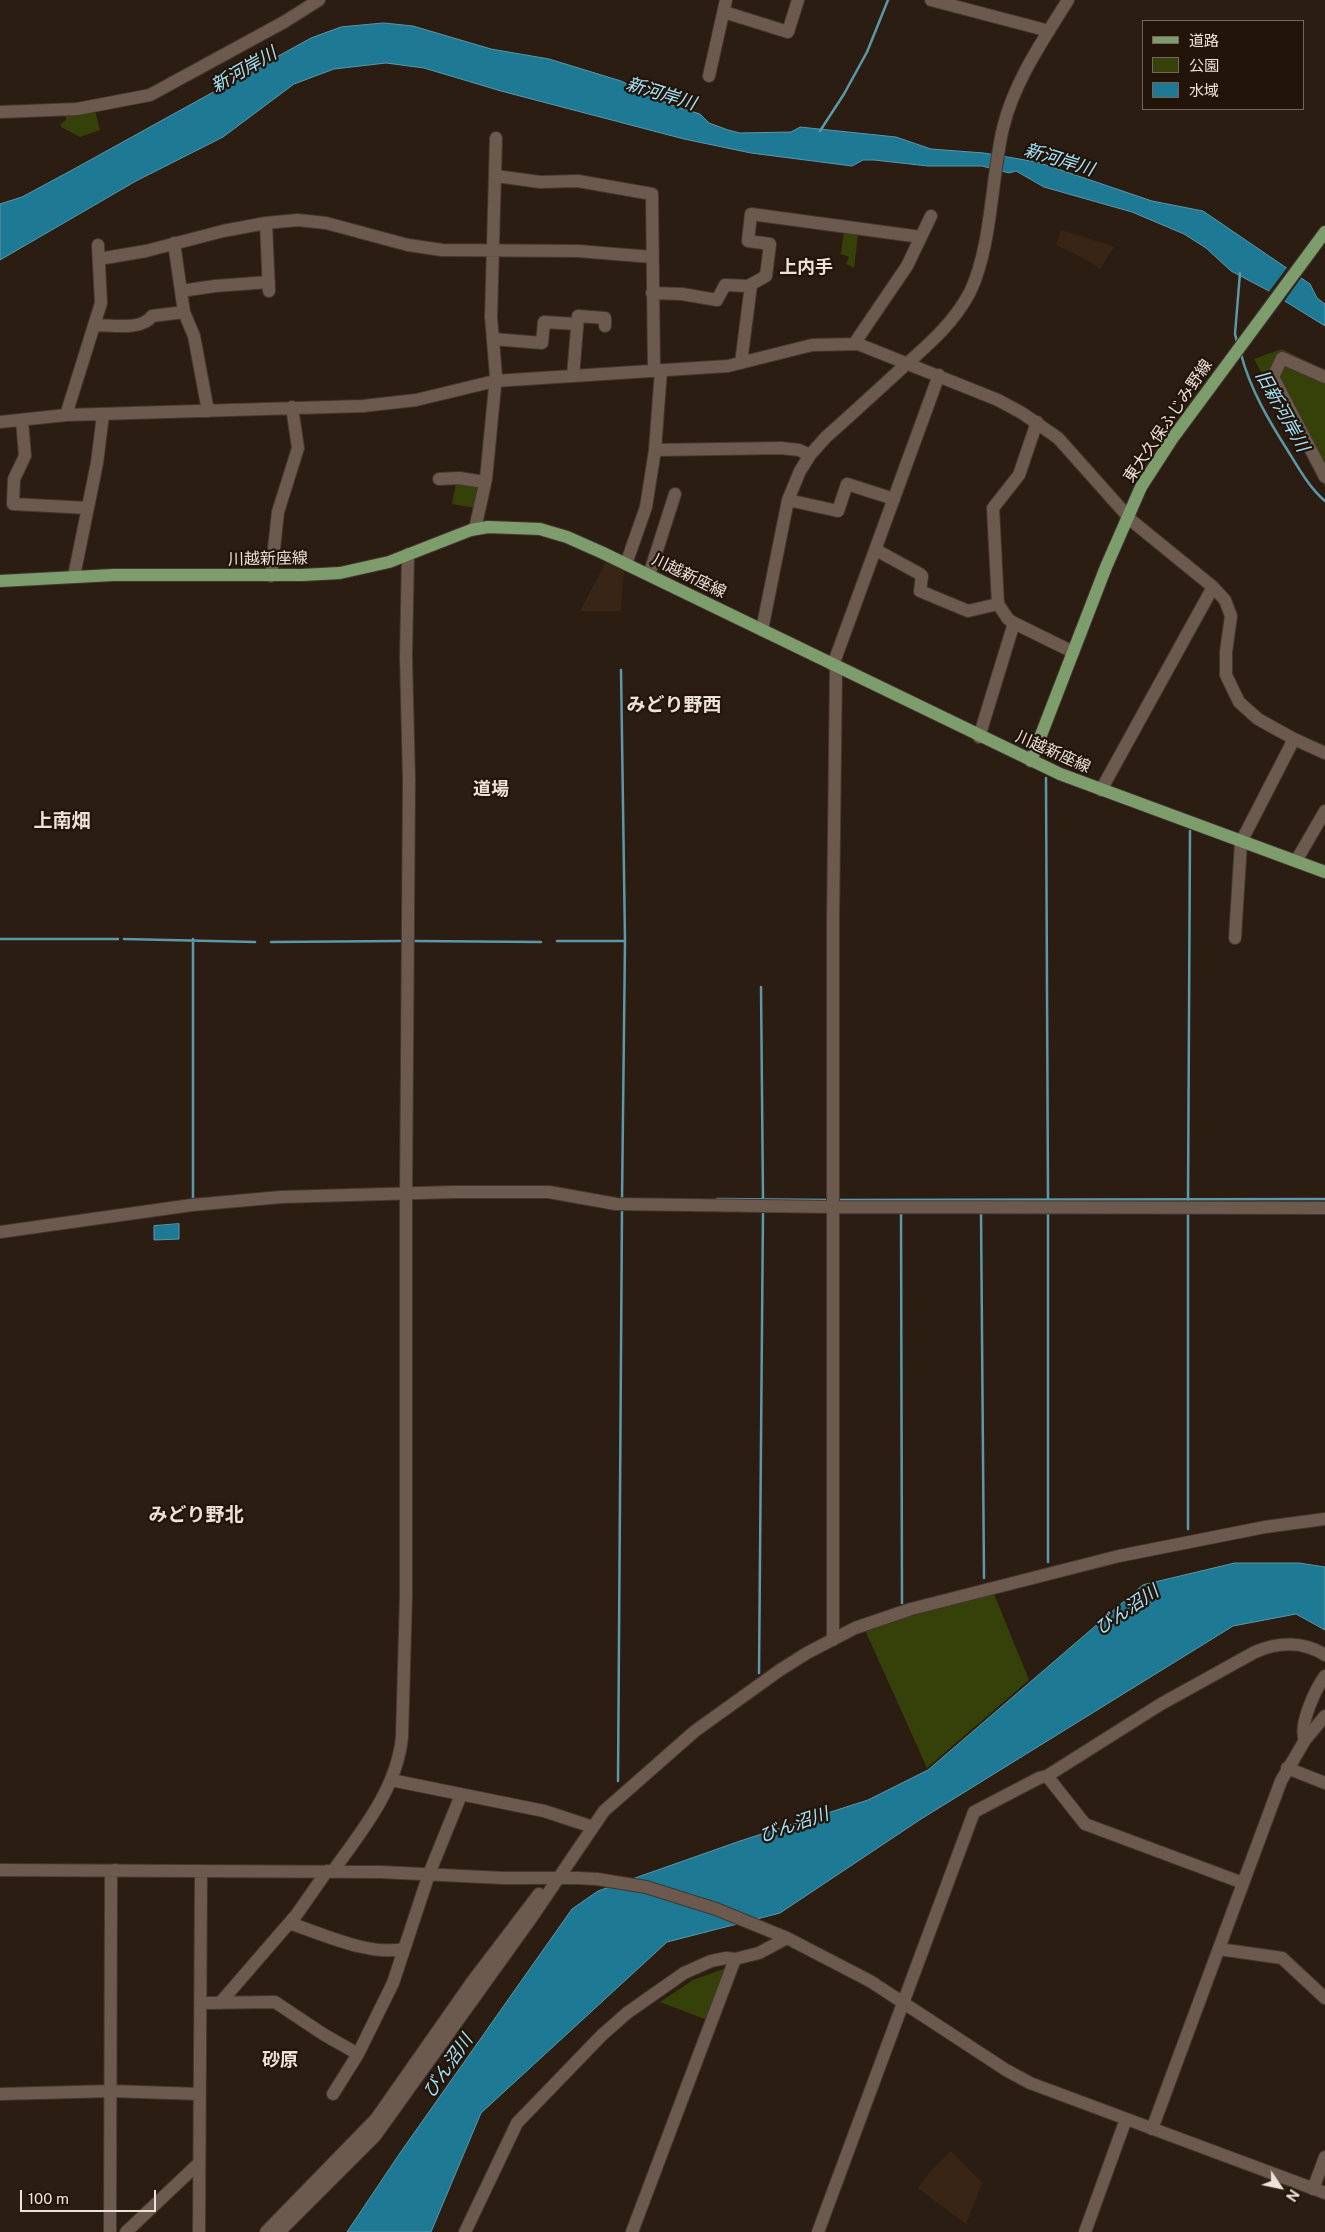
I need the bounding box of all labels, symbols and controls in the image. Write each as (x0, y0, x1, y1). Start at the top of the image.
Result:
legend (1142, 20, 1305, 110)
text: 道路 (1189, 32, 1219, 49)
water label: 新河岸川 (207, 43, 281, 97)
text: 公園 (1189, 57, 1219, 74)
water label: 新河岸川 (623, 73, 699, 115)
text: 水域 (1189, 82, 1219, 99)
water label: 新河岸川 (1021, 139, 1097, 181)
district label: 上内手 (779, 256, 833, 278)
street label: 東大久保ふじみ野線 (1120, 356, 1216, 486)
water label: 旧新河岸川 (1251, 366, 1313, 456)
street label: 川越新座線 (228, 549, 308, 569)
street label: 川越新座線 (649, 550, 729, 602)
district label: みどり野西 (627, 694, 721, 716)
street label: 川越新座線 (1013, 727, 1093, 777)
district label: 道場 (473, 778, 509, 800)
district label: 上南畑 (34, 810, 90, 832)
district label: みどり野北 (149, 1504, 243, 1526)
water label: びん沼川 (1091, 1581, 1163, 1639)
water label: びん沼川 (756, 1803, 832, 1847)
water label: びん沼川 (419, 2030, 477, 2102)
district label: 砂原 (262, 2049, 298, 2071)
north arrow (1255, 2162, 1305, 2212)
scale bar (22, 2180, 159, 2212)
text: N (1283, 2186, 1302, 2204)
text: 100 m (28, 2190, 69, 2207)

